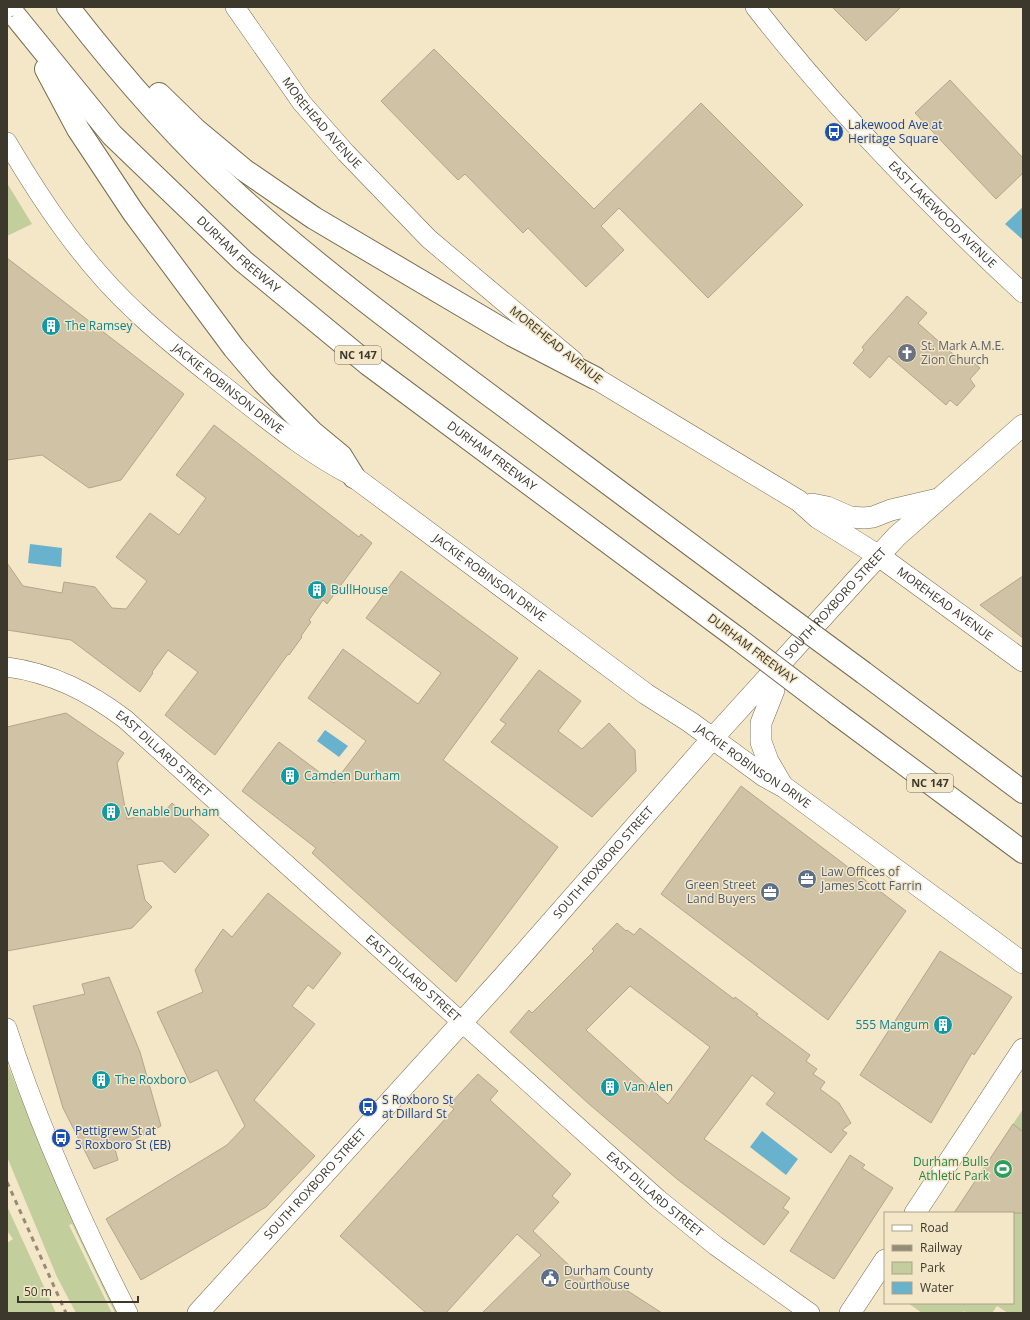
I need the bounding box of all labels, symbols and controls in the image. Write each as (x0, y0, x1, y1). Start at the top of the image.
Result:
street label: MOREHEAD AVENUE (278, 74, 366, 172)
place label: Lakewood Ave at Heritage Square (848, 116, 943, 147)
bus stop icon: Lakewood Ave at Heritage Square (823, 121, 845, 143)
street label: EAST LAKEWOOD AVENUE (885, 157, 1000, 272)
street label: DURHAM FREEWAY (193, 212, 285, 297)
street label: MOREHEAD AVENUE (506, 302, 606, 387)
building icon: The Ramsey (40, 315, 62, 337)
place label: The Ramsey (65, 317, 133, 334)
place label: St. Mark A.M.E. Zion Church (921, 337, 1004, 368)
street label: JACKIE ROBINSON DRIVE (168, 339, 287, 437)
church icon: St. Mark A.M.E. Zion Church (896, 342, 918, 364)
road number: NC 147 (335, 346, 381, 364)
street label: DURHAM FREEWAY (444, 417, 541, 495)
street label: JACKIE ROBINSON DRIVE (429, 529, 550, 625)
street label: SOUTH ROXBORO STREET (780, 543, 890, 662)
street label: MOREHEAD AVENUE (894, 563, 997, 644)
building icon: BullHouse (306, 579, 328, 601)
place label: BullHouse (331, 581, 388, 598)
street label: DURHAM FREEWAY (704, 609, 801, 688)
street label: EAST DILLARD STREET (112, 706, 215, 801)
street label: JACKIE ROBINSON DRIVE (691, 719, 814, 812)
building icon: Camden Durham (279, 765, 301, 787)
place label: Camden Durham (304, 767, 400, 784)
road number: NC 147 (907, 774, 953, 792)
building icon: Venable Durham (100, 801, 122, 823)
street label: SOUTH ROXBORO STREET (549, 802, 657, 922)
place label: Venable Durham (125, 803, 219, 820)
place label: Law Offices of James Scott Farrin (820, 863, 922, 894)
office icon: Law Offices of James Scott Farrin (796, 868, 818, 890)
place label: Green Street Land Buyers (685, 876, 756, 907)
office icon: Green Street Land Buyers (759, 881, 781, 903)
street label: EAST DILLARD STREET (362, 931, 465, 1026)
building icon: 555 Mangum (932, 1014, 954, 1036)
place label: 555 Mangum (855, 1016, 929, 1033)
building icon: The Roxboro (90, 1069, 112, 1091)
place label: The Roxboro (115, 1071, 186, 1088)
building icon: Van Alen (599, 1076, 621, 1098)
place label: Van Alen (624, 1078, 673, 1095)
place label: S Roxboro St at Dillard St (382, 1091, 453, 1122)
bus stop icon: S Roxboro St at Dillard St (357, 1096, 379, 1118)
place label: Pettigrew St at S Roxboro St (EB) (75, 1122, 171, 1153)
street label: SOUTH ROXBORO STREET (260, 1124, 370, 1243)
bus stop icon: Pettigrew St at S Roxboro St (EB) (50, 1127, 72, 1149)
street label: EAST DILLARD STREET (603, 1147, 707, 1240)
place label: Durham Bulls Athletic Park (913, 1153, 990, 1184)
sports icon: Durham Bulls Athletic Park (992, 1158, 1014, 1180)
legend (884, 1212, 1014, 1304)
text: Road (920, 1219, 949, 1236)
text: Railway (920, 1239, 963, 1256)
text: Park (920, 1259, 946, 1276)
place label: Durham County Courthouse (564, 1262, 654, 1293)
public building icon: Durham County Courthouse (539, 1267, 561, 1289)
scale bar (18, 1278, 138, 1304)
text: Water (920, 1279, 954, 1296)
text: 50 m (24, 1283, 52, 1300)

